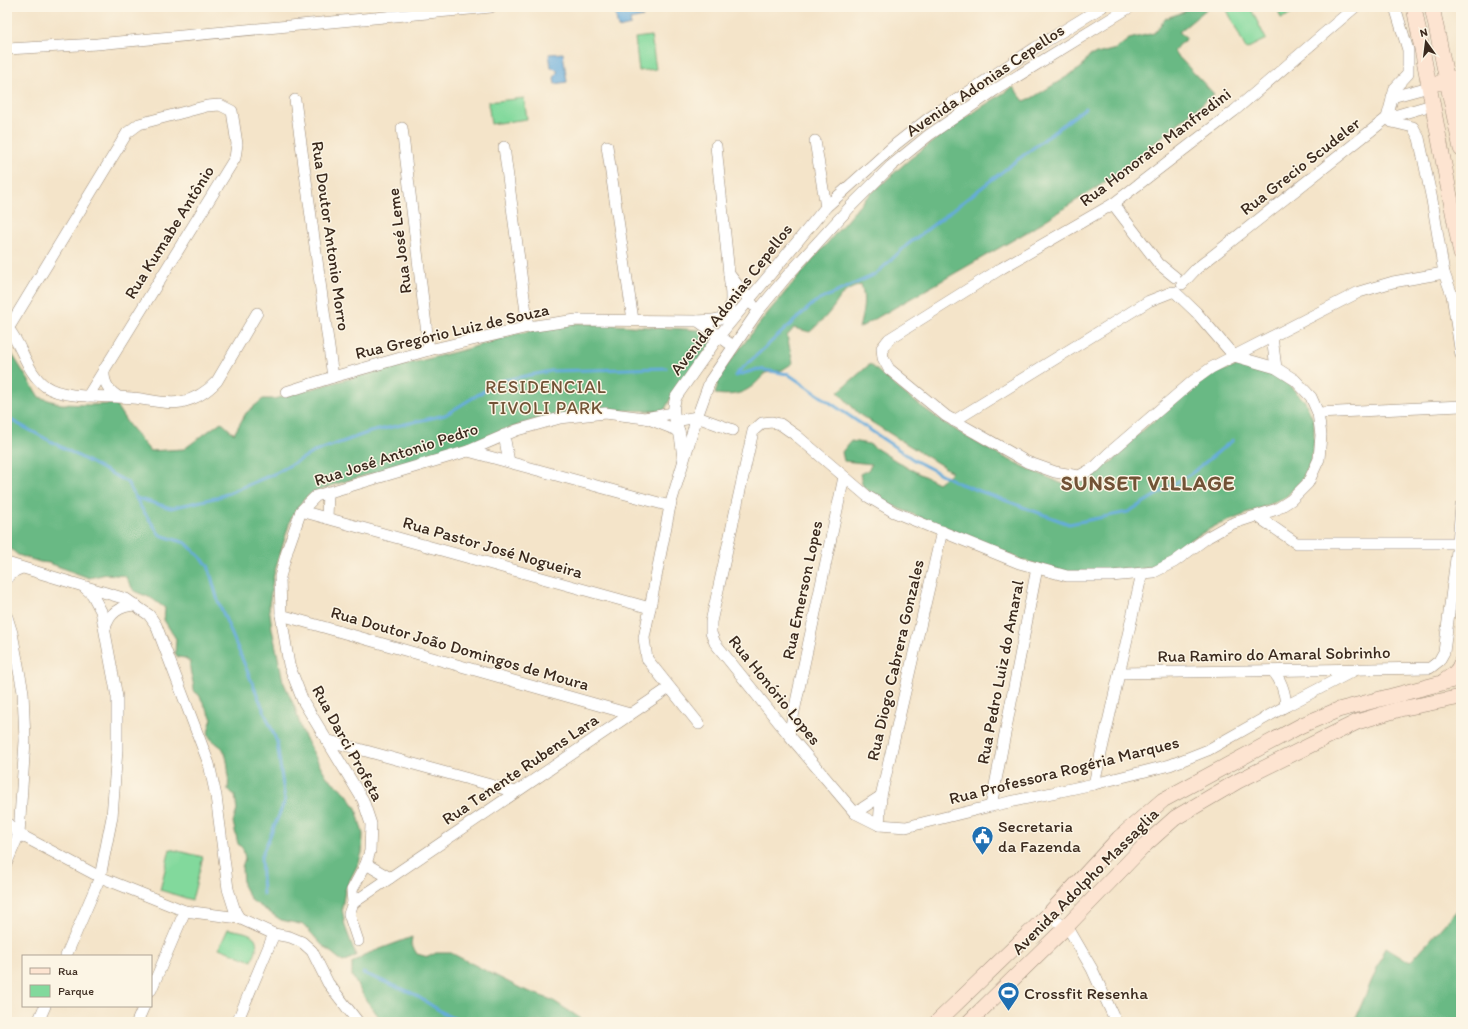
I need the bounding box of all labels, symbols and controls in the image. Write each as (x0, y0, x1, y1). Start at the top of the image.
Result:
street label: Avenida Adonias Cepellos (902, 20, 1068, 140)
north arrow (1406, 22, 1446, 62)
text: N (1419, 26, 1429, 40)
street label: Rua Honorato Manfredini (1075, 84, 1235, 210)
street label: Rua Grecio Scudeler (1236, 113, 1364, 219)
street label: Rua Doutor Antonio Morro (308, 140, 354, 332)
street label: Rua Kumabe Antônio (120, 162, 218, 302)
street label: Rua José Leme (383, 187, 415, 295)
street label: Avenida Adonias Cepellos (666, 219, 796, 379)
street label: Rua Gregório Luiz de Souza (353, 299, 551, 363)
district label: RESIDENCIAL TIVOLI PARK (485, 376, 607, 419)
street label: Rua José Antonio Pedro (312, 418, 480, 490)
district label: SUNSET VILLAGE (1061, 470, 1235, 495)
street label: Rua Pastor José Nogueira (401, 512, 585, 582)
street label: Rua Emerson Lopes (778, 519, 826, 661)
street label: Rua Diogo Cabrera Gonzales (862, 557, 928, 763)
street label: Rua Pedro Luiz do Amaral (972, 578, 1028, 766)
street label: Rua Doutor João Domingos de Moura (329, 601, 591, 695)
street label: Rua Honório Lopes (725, 631, 825, 749)
street label: Rua Ramiro do Amaral Sobrinho (1157, 642, 1391, 666)
street label: Rua Darci Profeta (308, 682, 388, 805)
street label: Rua Tenente Rubens Lara (438, 709, 602, 829)
street label: Rua Professora Rogéria Marques (947, 732, 1181, 808)
street label: Avenida Adolpho Massaglia (1007, 803, 1163, 959)
place label: Secretaria da Fazenda (998, 816, 1081, 856)
public building icon: Secretaria da Fazenda (970, 823, 996, 856)
legend (22, 955, 152, 1007)
text: Rua (58, 964, 78, 978)
sports icon: Crossfit Resenha (995, 980, 1021, 1013)
place label: Crossfit Resenha (1024, 983, 1148, 1003)
text: Parque (58, 984, 94, 998)

